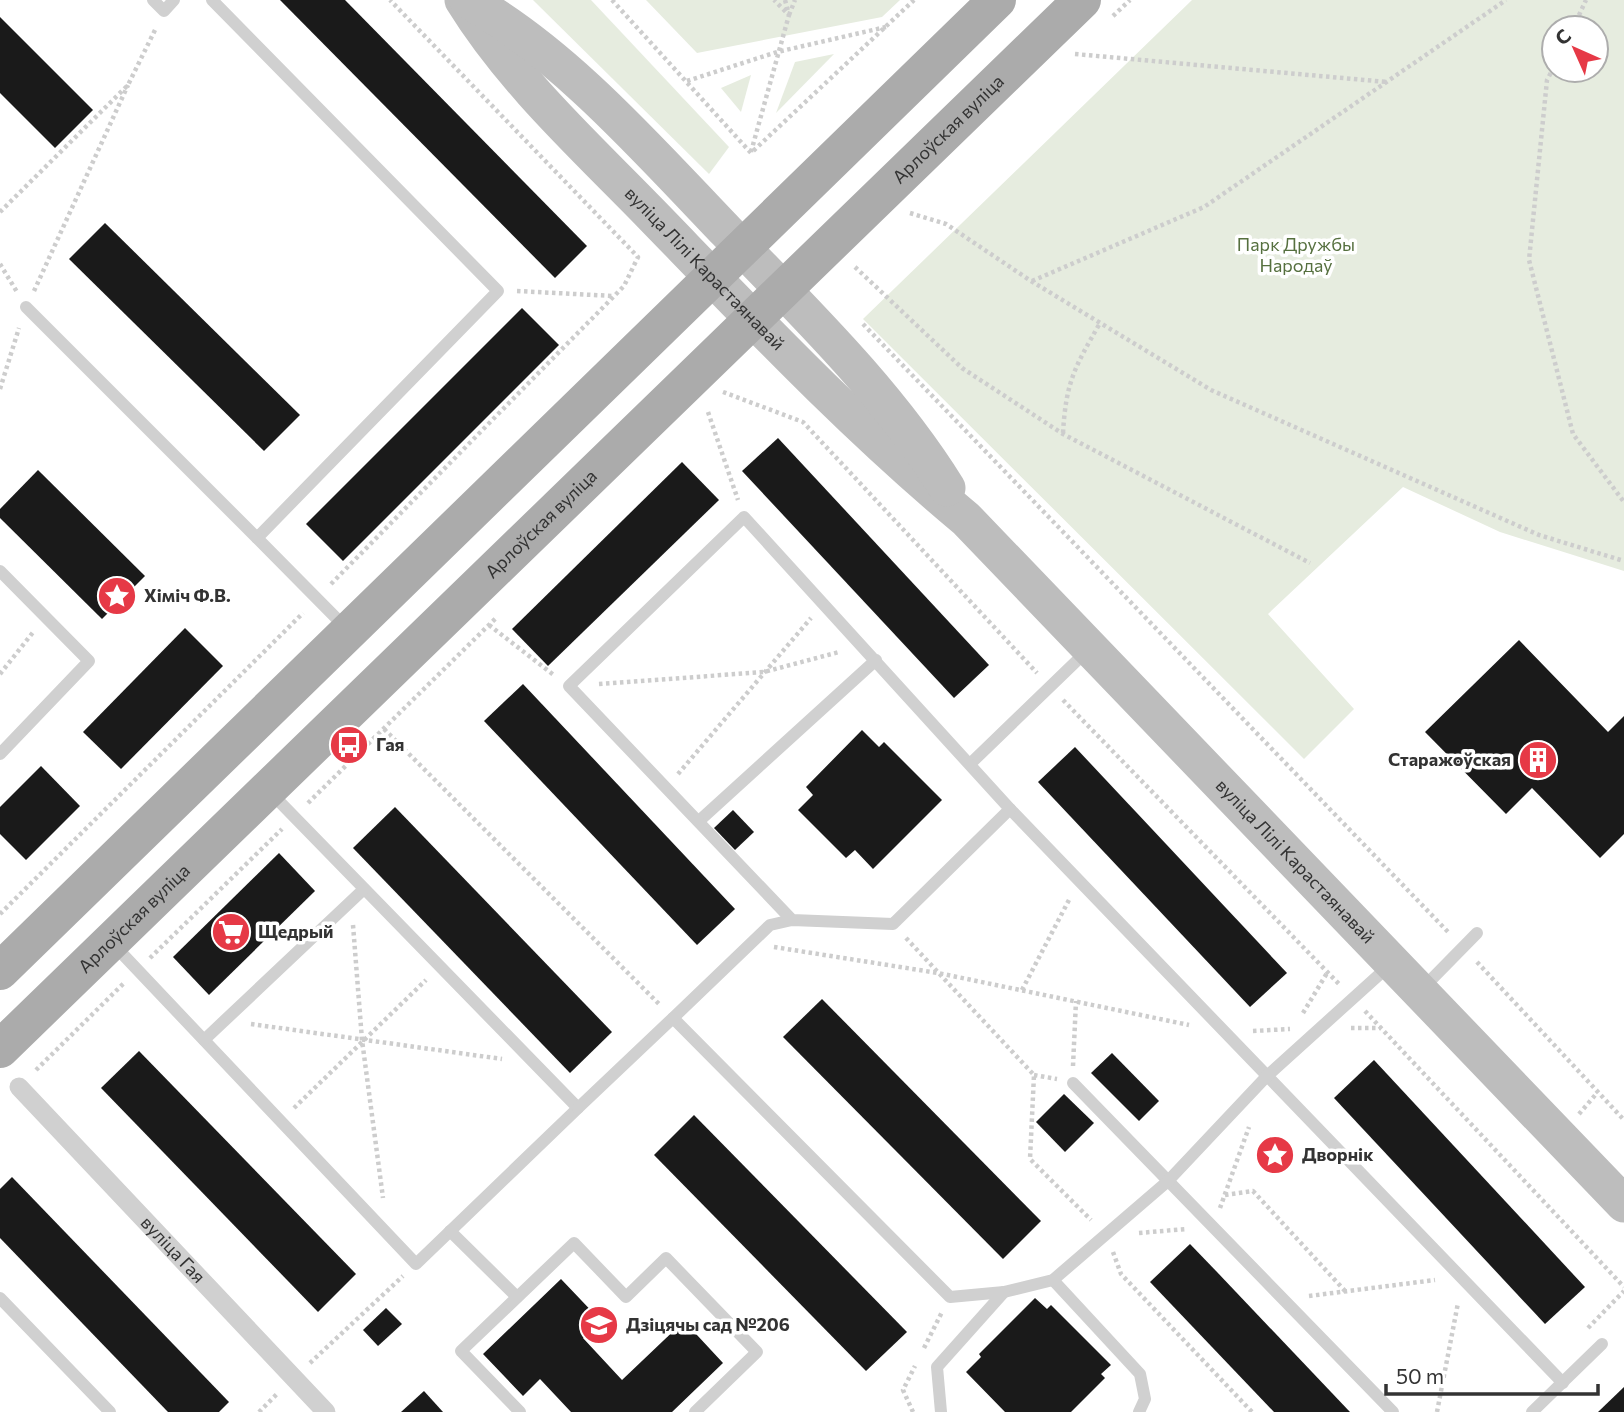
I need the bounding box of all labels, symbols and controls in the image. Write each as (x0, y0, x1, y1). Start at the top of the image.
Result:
north arrow (1540, 14, 1610, 84)
text: С (1550, 24, 1575, 49)
street label: Арлоўская вуліца (887, 70, 1008, 188)
street label: вуліца Лілі Карастаянавай (621, 182, 790, 354)
park label: Парк Дружбы Народаў (1237, 233, 1355, 276)
street label: Арлоўская вуліца (480, 464, 601, 582)
place icon: Хіміч Ф.В. (96, 575, 138, 617)
place label: Хіміч Ф.В. (144, 584, 231, 606)
bus stop icon: Гая (328, 724, 370, 766)
place label: Гая (376, 733, 404, 755)
building icon: Старажоўская (1517, 739, 1559, 781)
place label: Старажоўская (1388, 748, 1511, 770)
street label: вуліца Лілі Карастаянавай (1212, 774, 1380, 948)
street label: Арлоўская вуліца (73, 859, 194, 977)
supermarket icon: Щедрый (210, 911, 252, 953)
place label: Щедрый (258, 920, 334, 942)
place icon: Дворнік (1254, 1134, 1296, 1176)
place label: Дворнік (1302, 1143, 1374, 1165)
street label: вуліца Гая (137, 1211, 210, 1287)
school or university icon: Дзіцячы сад №206 (578, 1304, 620, 1346)
place label: Дзіцячы сад №206 (626, 1313, 790, 1335)
scale bar (1386, 1352, 1598, 1396)
text: 50 m (1396, 1363, 1444, 1388)

